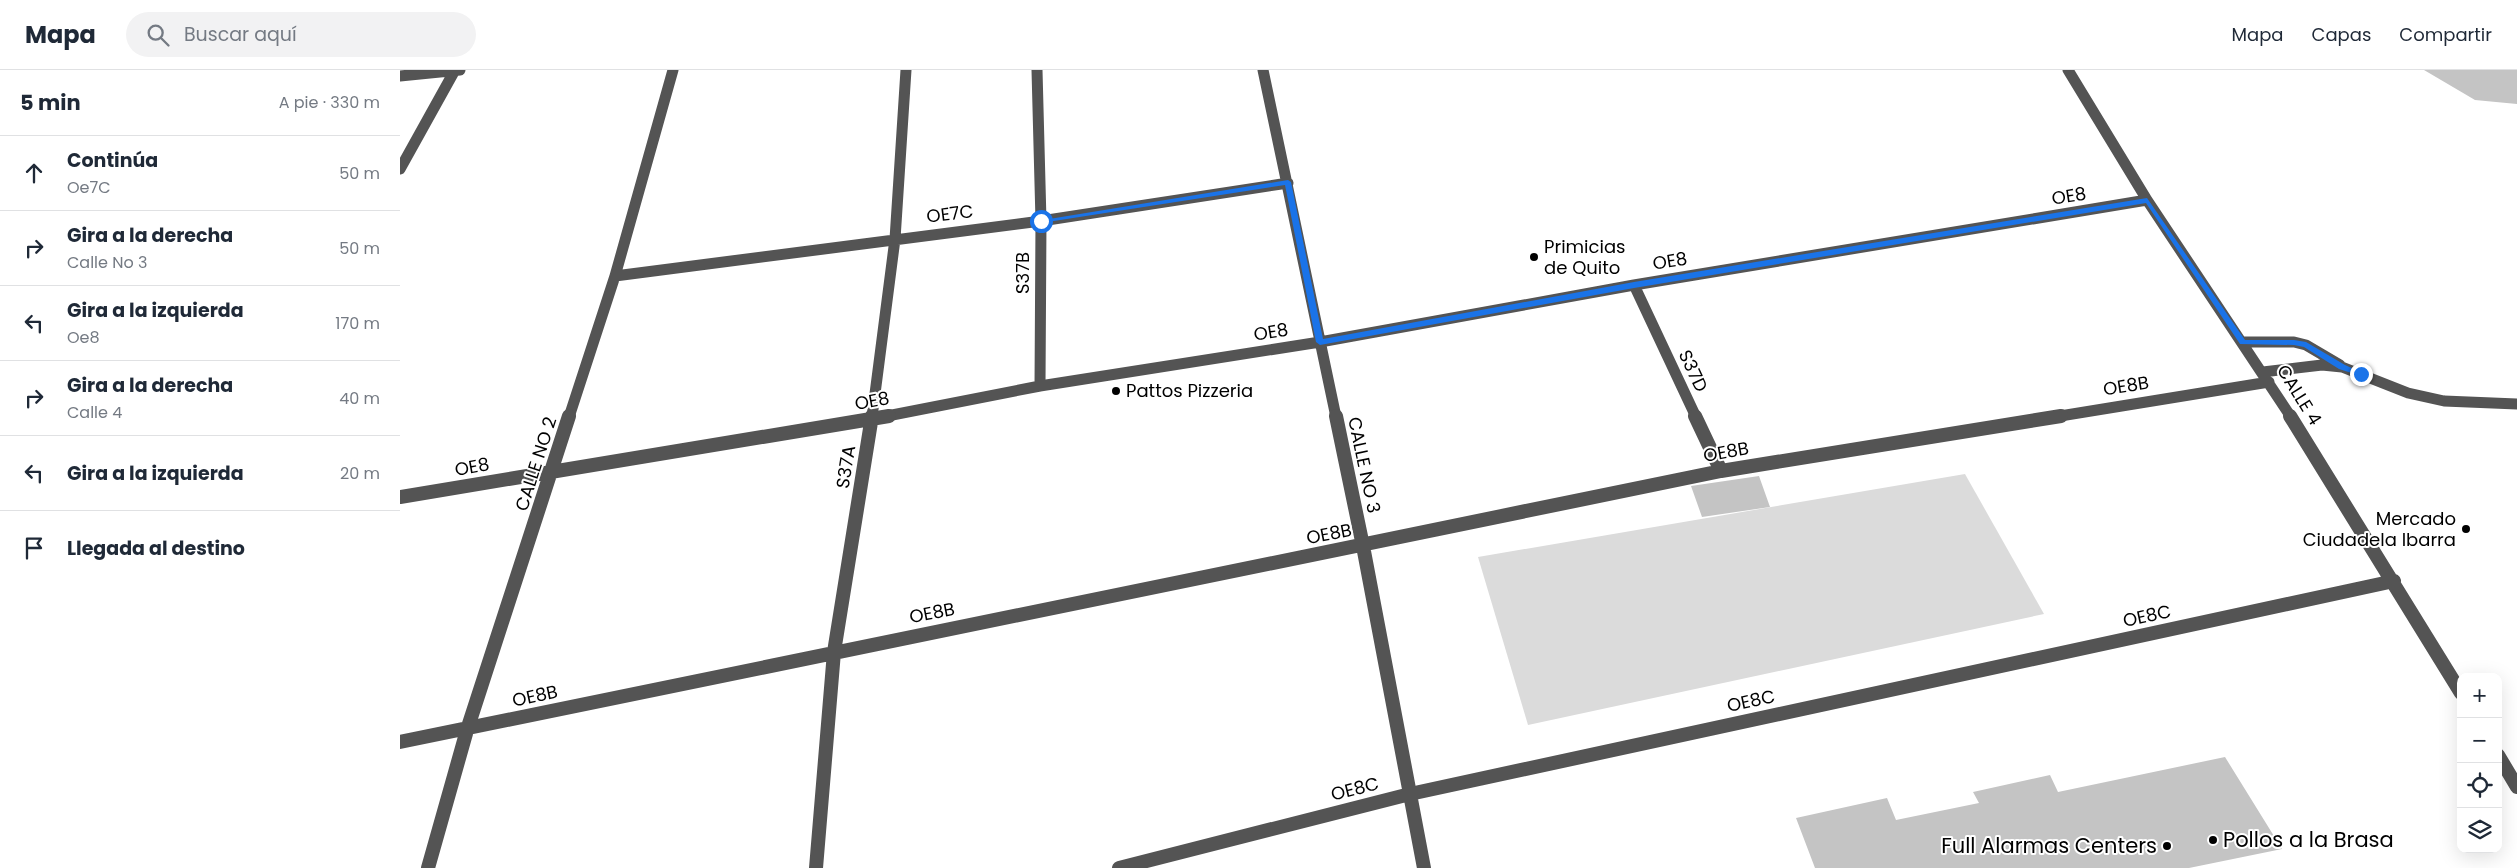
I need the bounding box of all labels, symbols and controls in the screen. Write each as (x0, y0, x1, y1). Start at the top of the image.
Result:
search box (126, 12, 476, 57)
text: Mapa (25, 18, 96, 51)
icon: search (144, 21, 172, 49)
text: Buscar aquí (184, 21, 297, 48)
text: Mapa (2231, 22, 2284, 47)
text: Capas (2312, 22, 2371, 47)
text: Compartir (2399, 22, 2492, 47)
text: 5 min (20, 88, 81, 117)
text: A pie · 330 m (279, 91, 380, 114)
text: Continúa (67, 147, 158, 174)
icon: ahead (20, 159, 48, 187)
text: 50 m (339, 162, 380, 185)
text: Oe7C (67, 176, 111, 199)
street label: OE8 (2050, 180, 2088, 211)
street label: OE7C (925, 198, 975, 229)
route start (1030, 210, 1053, 233)
text: Gira a la derecha (67, 222, 233, 249)
icon: right (20, 234, 48, 262)
place label: Primicias de Quito (1544, 234, 1625, 280)
text: 50 m (339, 237, 380, 260)
street label: OE8 (1651, 245, 1689, 276)
text: Calle No 3 (67, 251, 147, 274)
marker: Primicias de Quito (1528, 251, 1540, 263)
street label: S37B (1010, 252, 1035, 294)
text: Gira a la izquierda (67, 297, 244, 324)
icon: left (20, 309, 48, 337)
text: 170 m (335, 312, 380, 335)
street label: OE8 (1252, 316, 1290, 347)
text: Oe8 (67, 326, 100, 349)
street label: S37D (1673, 346, 1714, 396)
street label: CALLE 4 (2271, 360, 2328, 430)
route end (2350, 363, 2373, 386)
street label: OE8B (2101, 370, 2150, 401)
text: Gira a la derecha (67, 372, 233, 399)
place label: Pattos Pizzeria (1126, 378, 1253, 403)
icon: right (20, 384, 48, 412)
street label: OE8 (853, 385, 891, 416)
marker: Pattos Pizzeria (1110, 385, 1122, 397)
text: 40 m (339, 387, 380, 410)
text: Calle 4 (67, 401, 122, 424)
street label: CALLE NO 2 (509, 414, 562, 514)
street label: CALLE NO 3 (1342, 414, 1387, 515)
street label: OE8B (1701, 435, 1751, 468)
street label: S37A (830, 444, 861, 490)
street label: OE8 (453, 451, 491, 482)
icon: left (20, 459, 48, 487)
text: Gira a la izquierda (67, 460, 244, 487)
text: 20 m (340, 462, 380, 485)
place label: Mercado Ciudadela Ibarra (2303, 506, 2456, 552)
street label: OE8B (1304, 517, 1354, 550)
marker: Mercado Ciudadela Ibarra (2460, 523, 2472, 535)
icon: arrive (20, 534, 48, 562)
text: Llegada al destino (67, 535, 245, 562)
street label: OE8B (907, 596, 957, 629)
street label: OE8C (2121, 598, 2173, 633)
map controls (2457, 673, 2502, 853)
button: + (2457, 673, 2502, 718)
street label: OE8B (510, 679, 560, 712)
street label: OE8C (1725, 683, 1777, 718)
button: − (2457, 718, 2502, 763)
button: locate (2457, 763, 2502, 808)
street label: OE8C (1328, 771, 1382, 807)
button: layers (2457, 808, 2502, 853)
place label: Pollos a la Brasa (2223, 825, 2394, 854)
place label: Full Alarmas Centers (1941, 831, 2157, 860)
marker: Pollos a la Brasa (2207, 834, 2219, 846)
marker: Full Alarmas Centers (2161, 840, 2173, 852)

